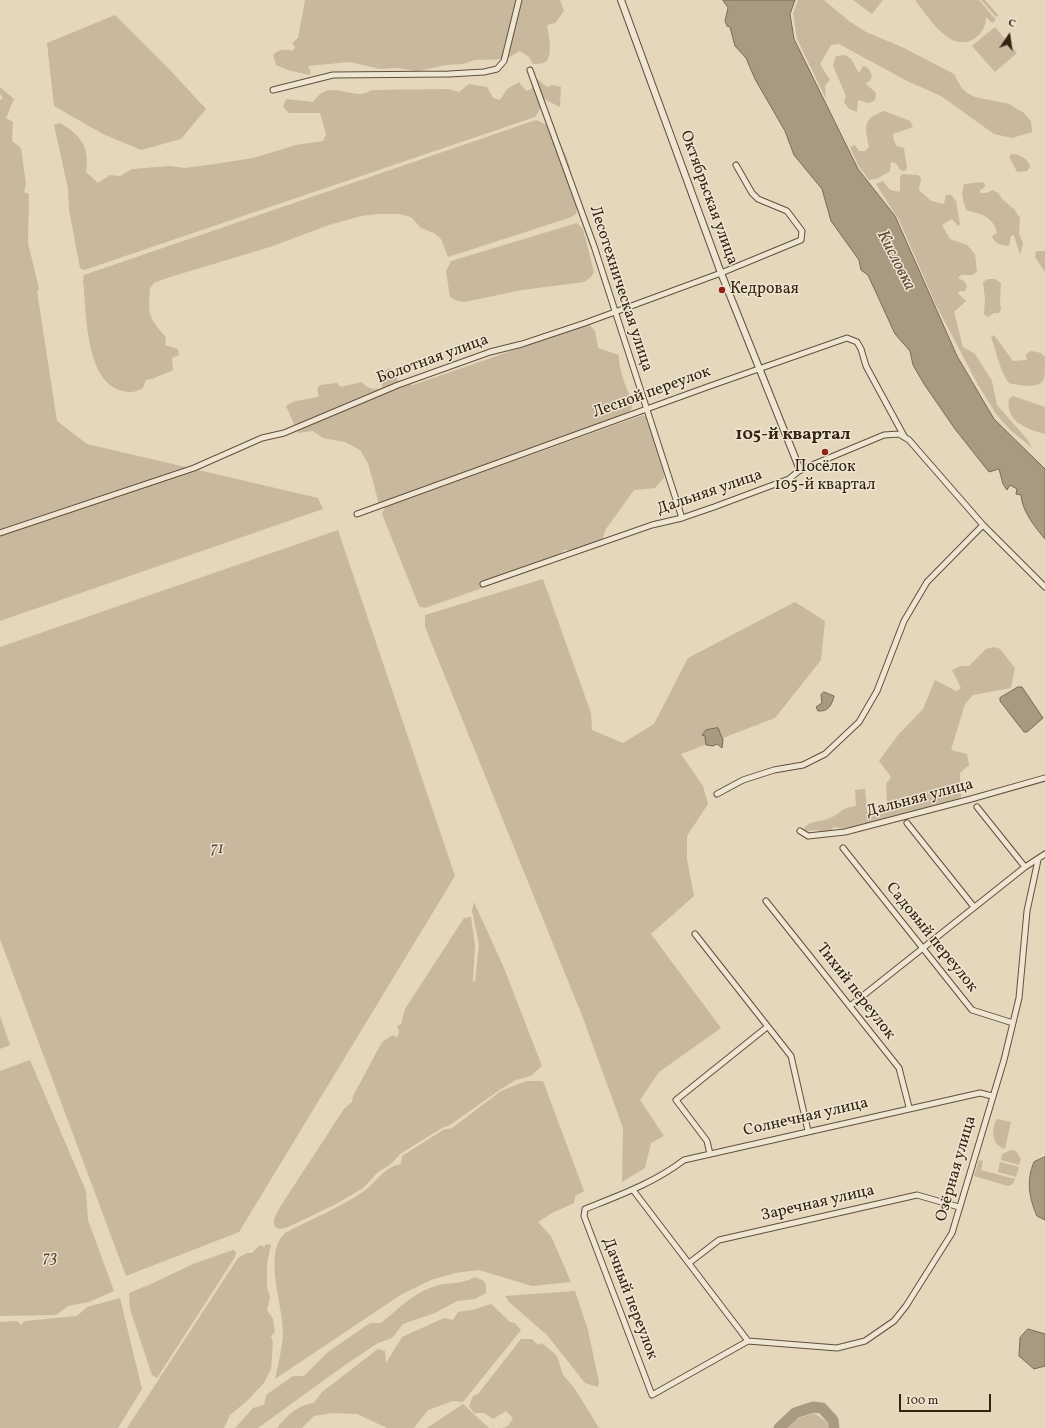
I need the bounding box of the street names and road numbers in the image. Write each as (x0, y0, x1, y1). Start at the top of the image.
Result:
street label: Октябрьская улица (675, 128, 741, 268)
street label: Лесотехническая улица (584, 204, 656, 374)
street label: Болотная улица (375, 331, 491, 389)
street label: Лесной переулок (590, 363, 714, 423)
street label: Дальняя улица (655, 466, 765, 520)
street label: Дальняя улица (864, 775, 976, 823)
street label: Садовый переулок (881, 879, 981, 997)
street label: Тихий переулок (811, 940, 899, 1044)
street label: Солнечная улица (742, 1094, 870, 1142)
street label: Озёрная улица (933, 1114, 981, 1224)
street label: Заречная улица (759, 1182, 877, 1226)
street label: Дачный переулок (597, 1235, 661, 1363)

